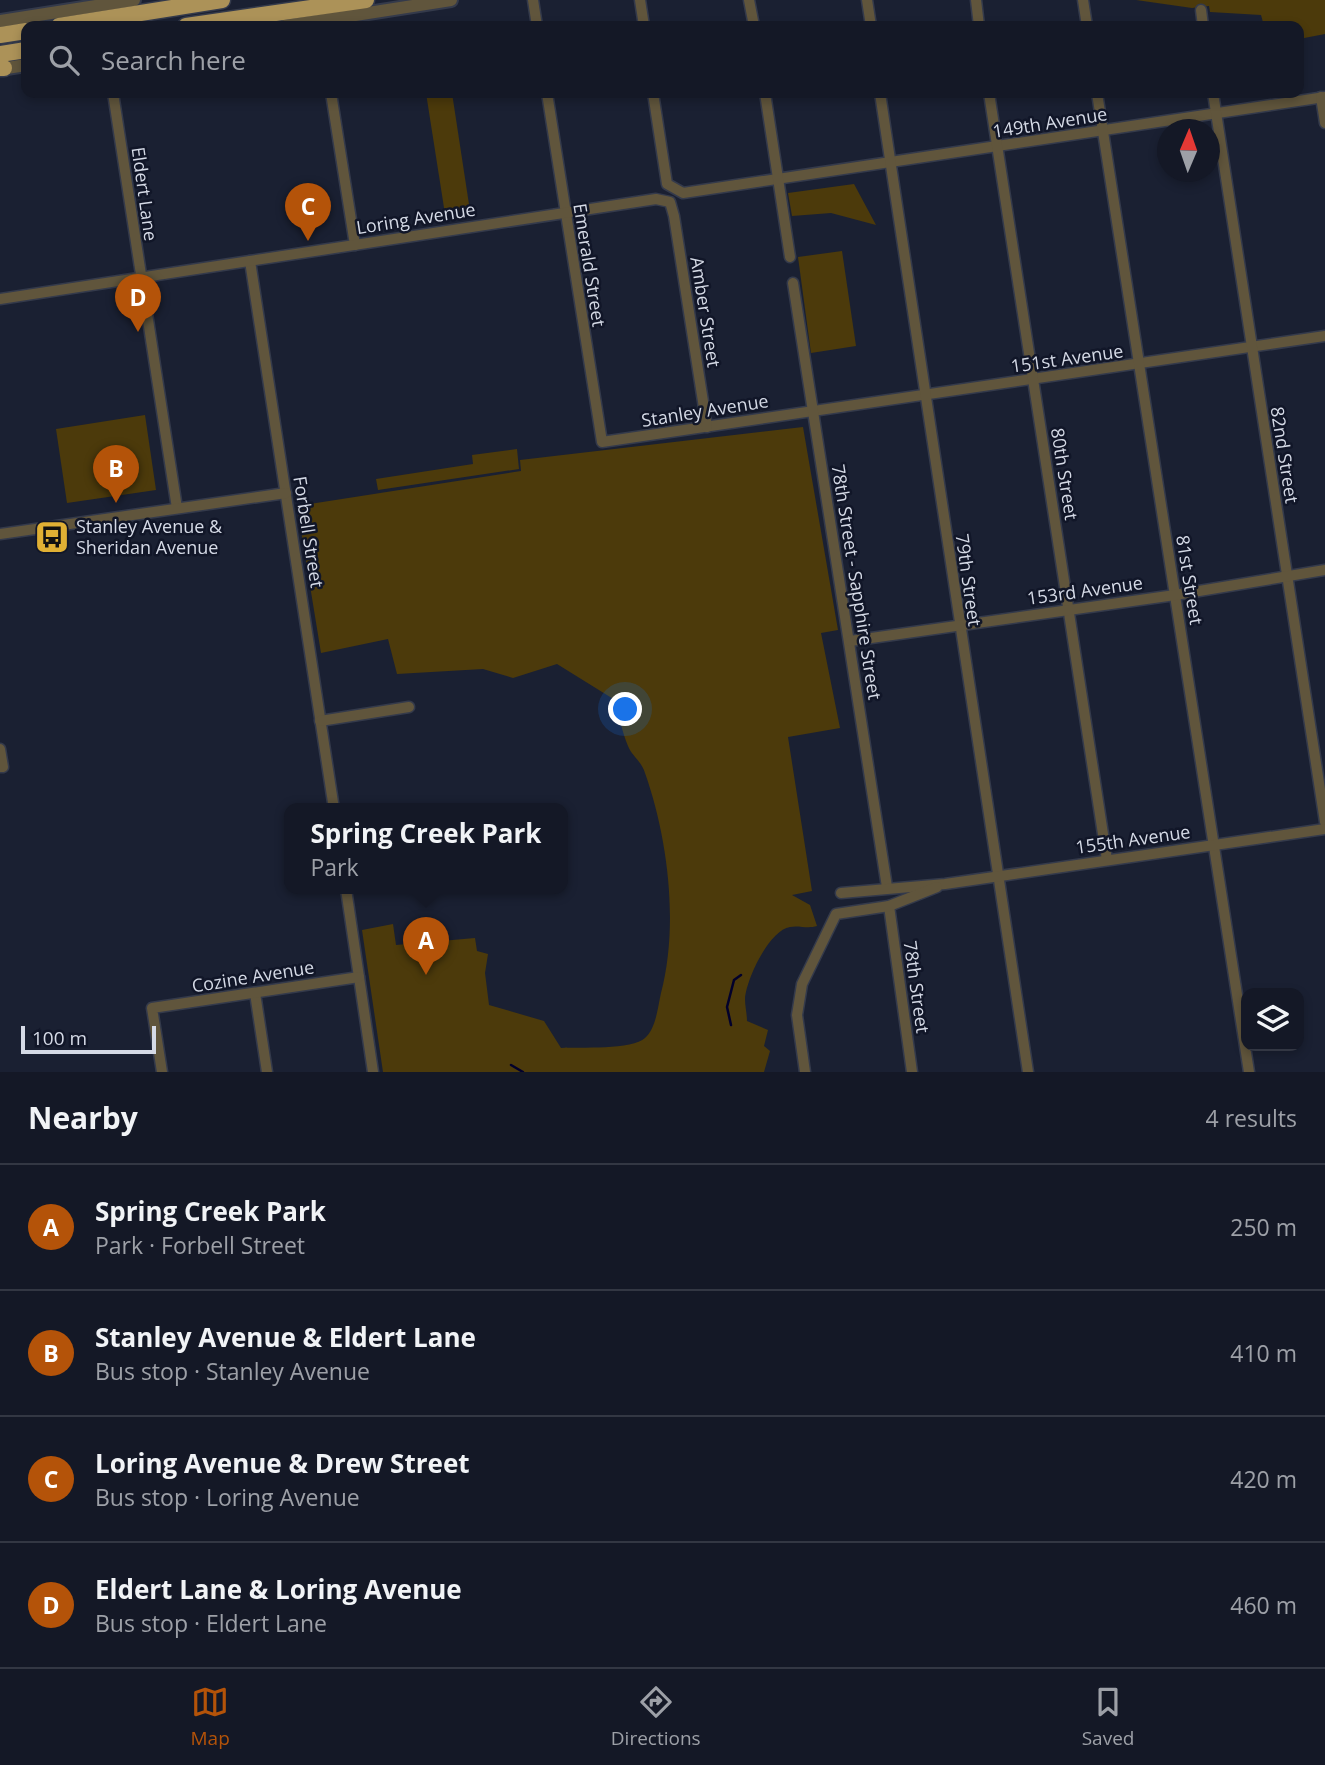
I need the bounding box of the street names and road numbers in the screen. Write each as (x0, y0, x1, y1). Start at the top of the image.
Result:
street label: 149th Avenue (991, 101, 1109, 143)
street label: Eldert Lane (127, 145, 163, 242)
street label: Loring Avenue (355, 197, 477, 239)
street label: Emerald Street (568, 201, 612, 328)
street label: Amber Street (685, 255, 727, 369)
street label: 151st Avenue (1009, 338, 1125, 378)
street label: Stanley Avenue (640, 388, 770, 432)
street label: 82nd Street (1266, 405, 1304, 505)
street label: 80th Street (1046, 426, 1084, 522)
street label: 78th Street - Sapphire Street (827, 462, 887, 701)
street label: Forbell Street (288, 474, 330, 589)
street label: 79th Street (951, 532, 987, 628)
street label: 81st Street (1171, 533, 1209, 626)
street label: 153rd Avenue (1025, 570, 1144, 610)
street label: 155th Avenue (1074, 819, 1192, 859)
street label: 78th Street (899, 939, 935, 1035)
street label: Cozine Avenue (190, 954, 316, 998)

